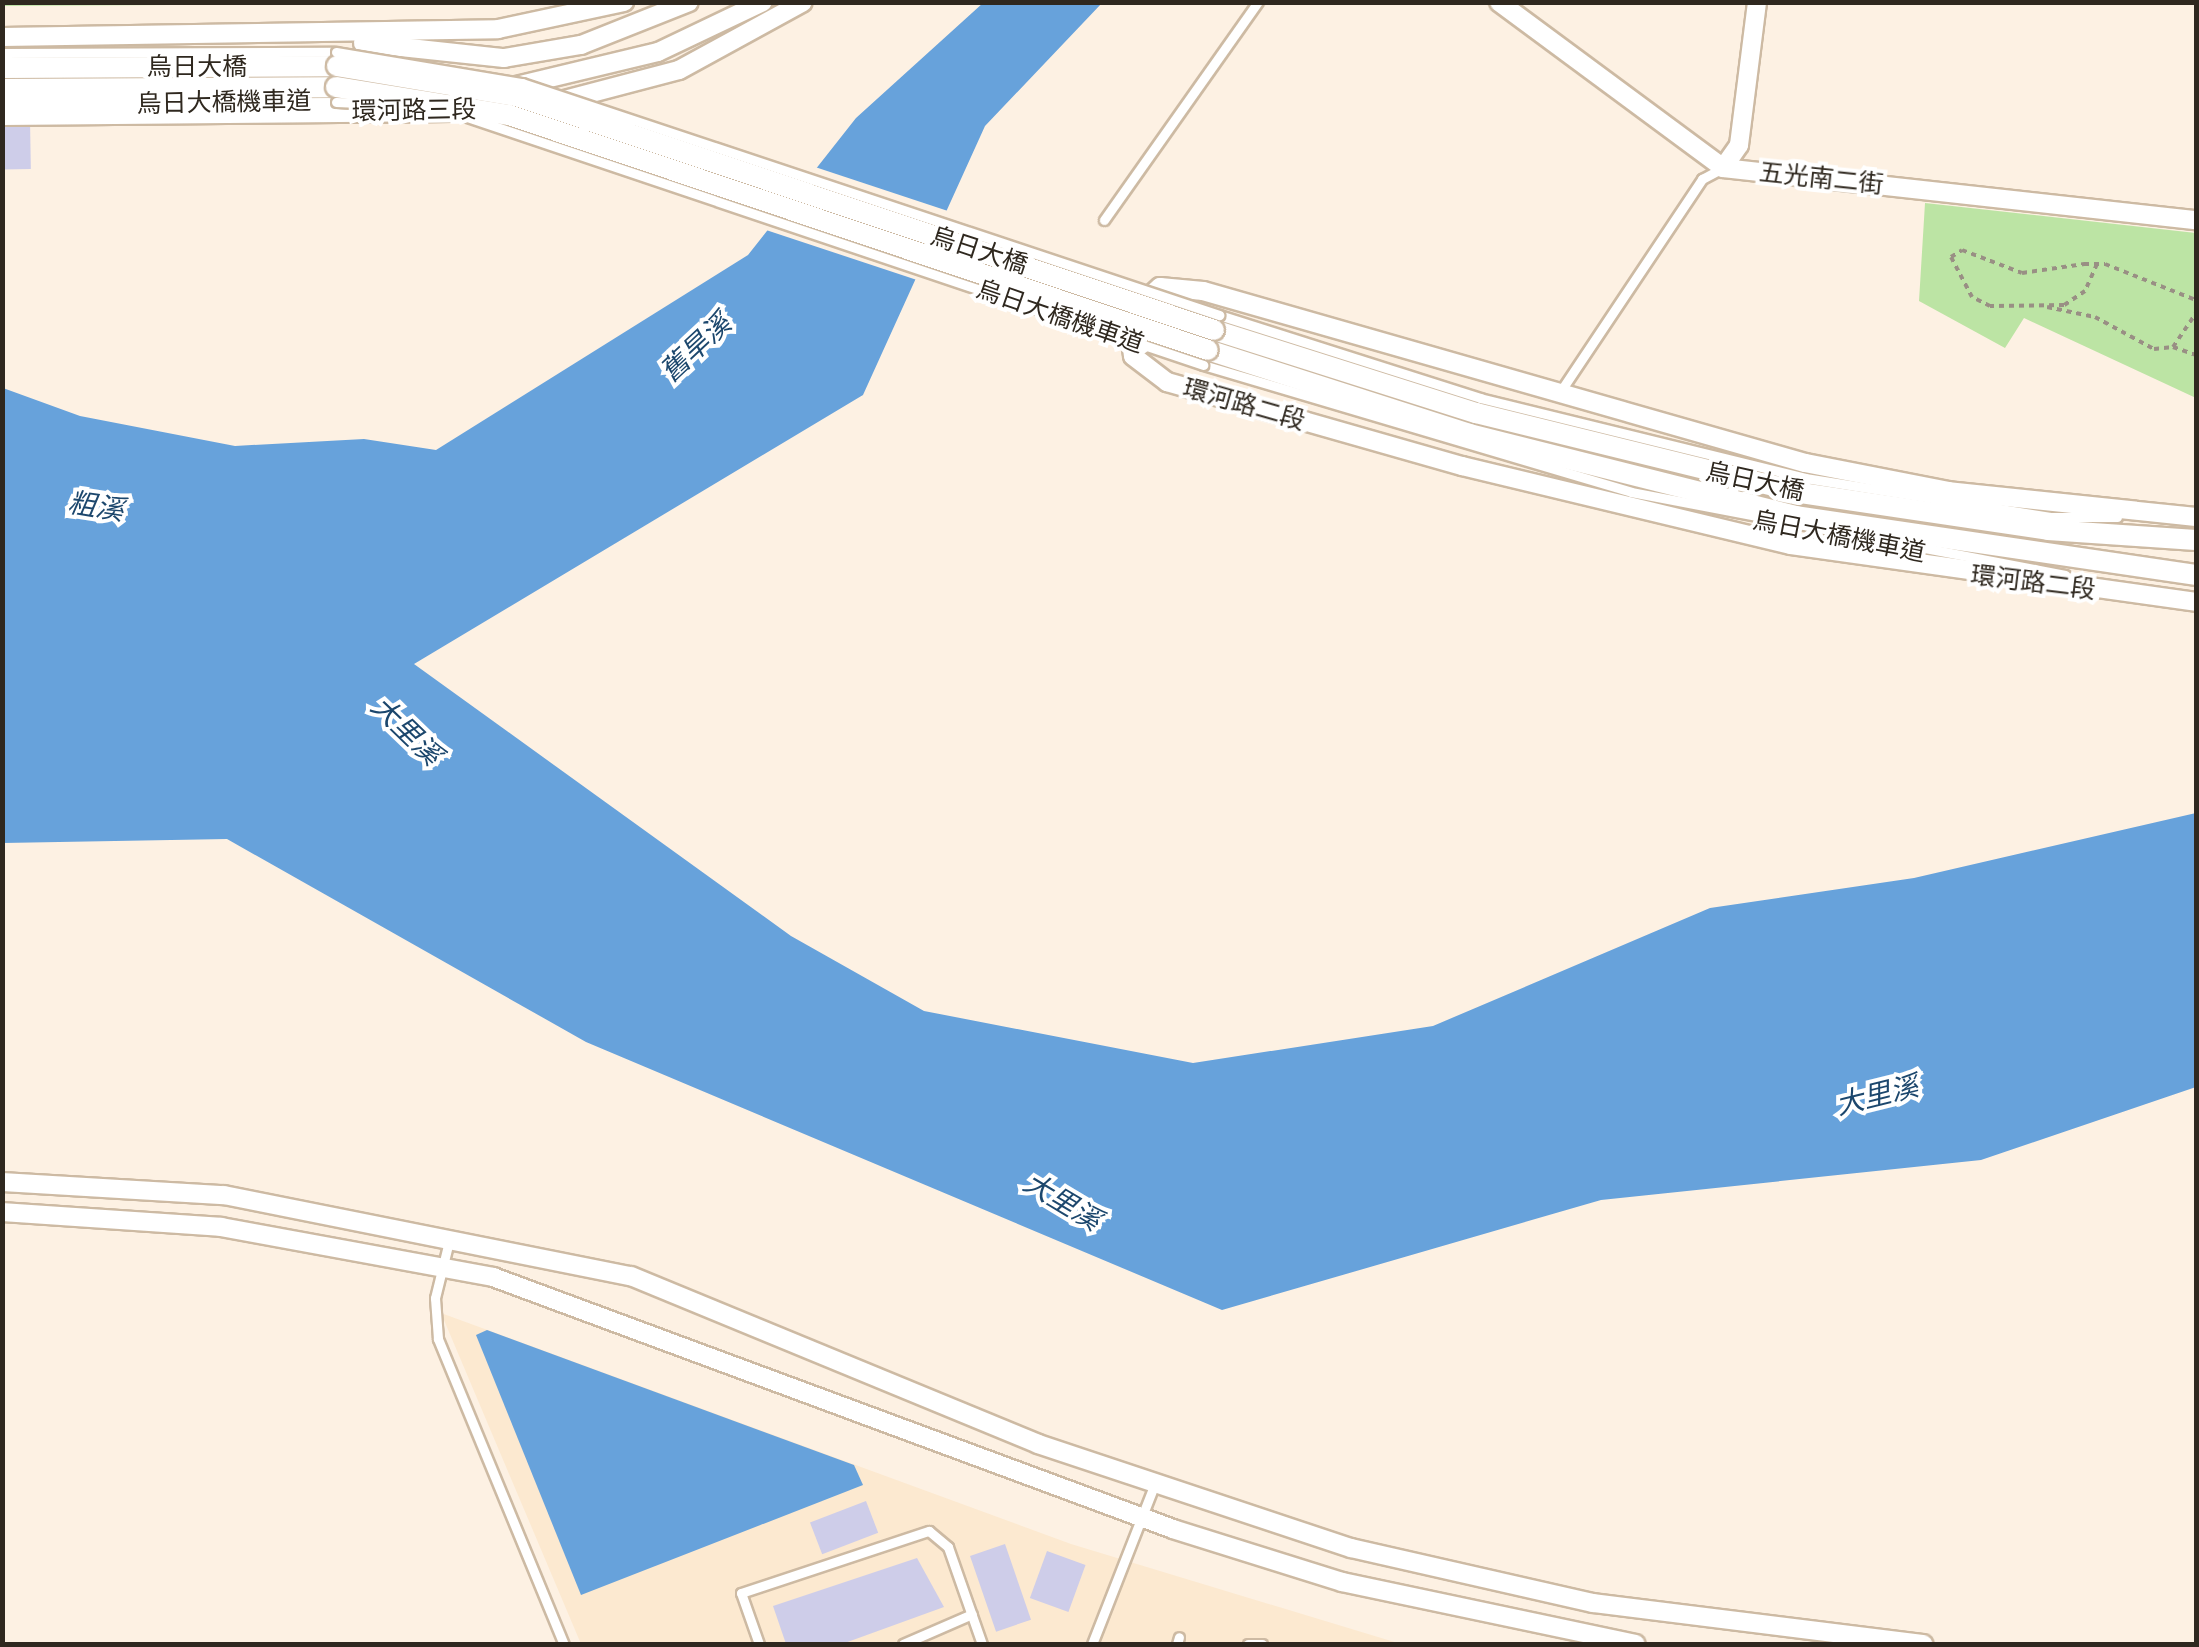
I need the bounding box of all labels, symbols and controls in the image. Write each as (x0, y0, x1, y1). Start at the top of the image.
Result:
street label: 烏日大橋 (147, 52, 247, 82)
street label: 烏日大橋機車道 (136, 86, 312, 120)
street label: 環河路三段 (351, 95, 477, 127)
street label: 五光南二街 (1757, 158, 1885, 200)
street label: 烏日大橋 (927, 221, 1031, 281)
street label: 烏日大橋機車道 (972, 274, 1148, 360)
water label: 舊旱溪 (654, 307, 738, 389)
street label: 環河路二段 (1180, 373, 1308, 437)
street label: 烏日大橋 (1703, 457, 1807, 507)
water label: 粗溪 (66, 486, 126, 528)
street label: 烏日大橋機車道 (1750, 506, 1928, 568)
street label: 環河路二段 (1969, 560, 2097, 606)
water label: 大里溪 (364, 690, 448, 772)
water label: 大里溪 (1832, 1070, 1922, 1122)
water label: 大里溪 (1017, 1166, 1107, 1238)

